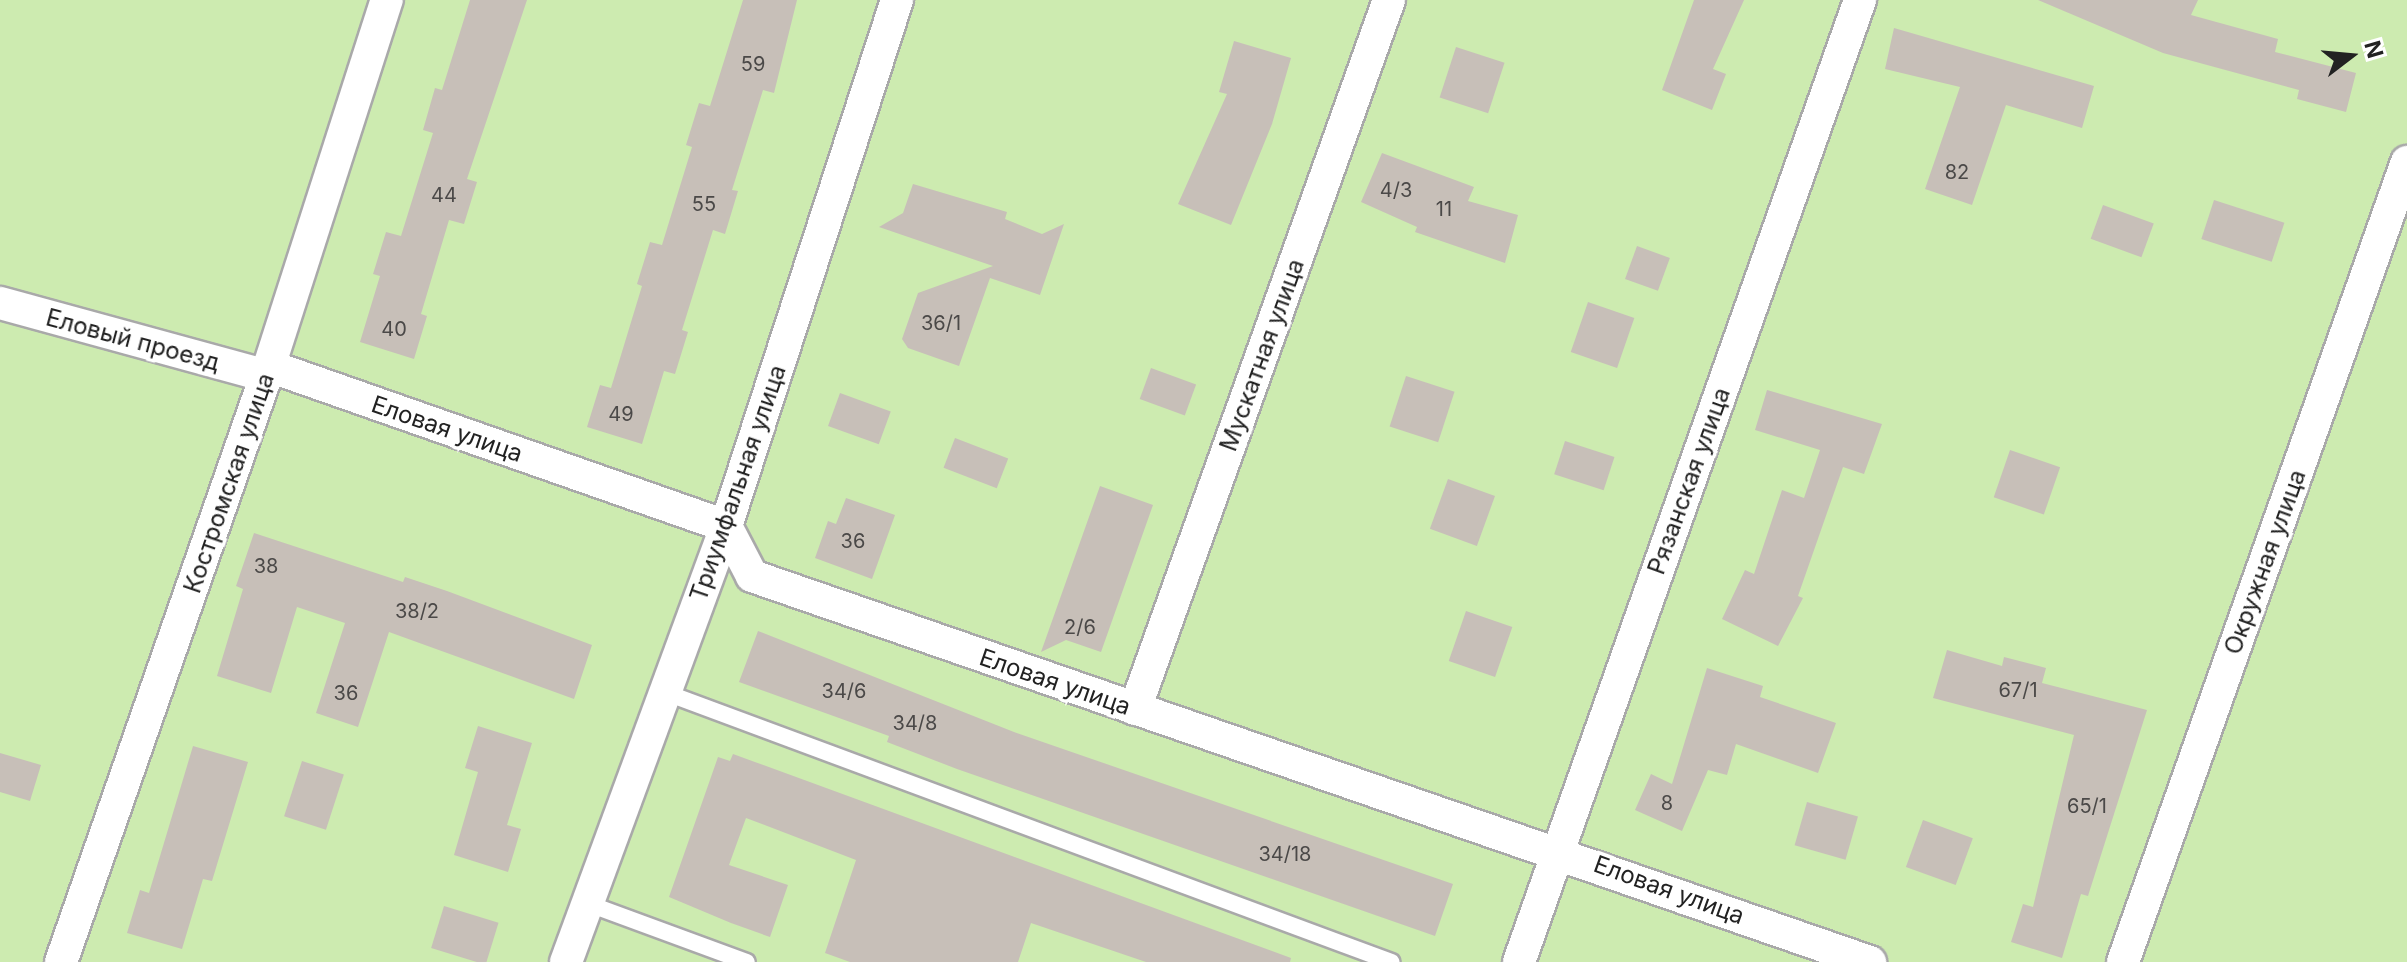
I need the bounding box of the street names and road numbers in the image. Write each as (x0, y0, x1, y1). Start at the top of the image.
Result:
street label: Мускатная улица (1214, 255, 1310, 455)
street label: Еловый проезд (43, 303, 223, 377)
street label: Триумфальная улица (684, 361, 792, 605)
street label: Костромская улица (178, 369, 280, 597)
street label: Рязанская улица (1642, 384, 1736, 578)
street label: Еловая улица (368, 390, 526, 468)
street label: Окружная улица (2218, 466, 2312, 658)
street label: Еловая улица (976, 643, 1134, 721)
street label: Еловая улица (1590, 849, 1748, 931)

